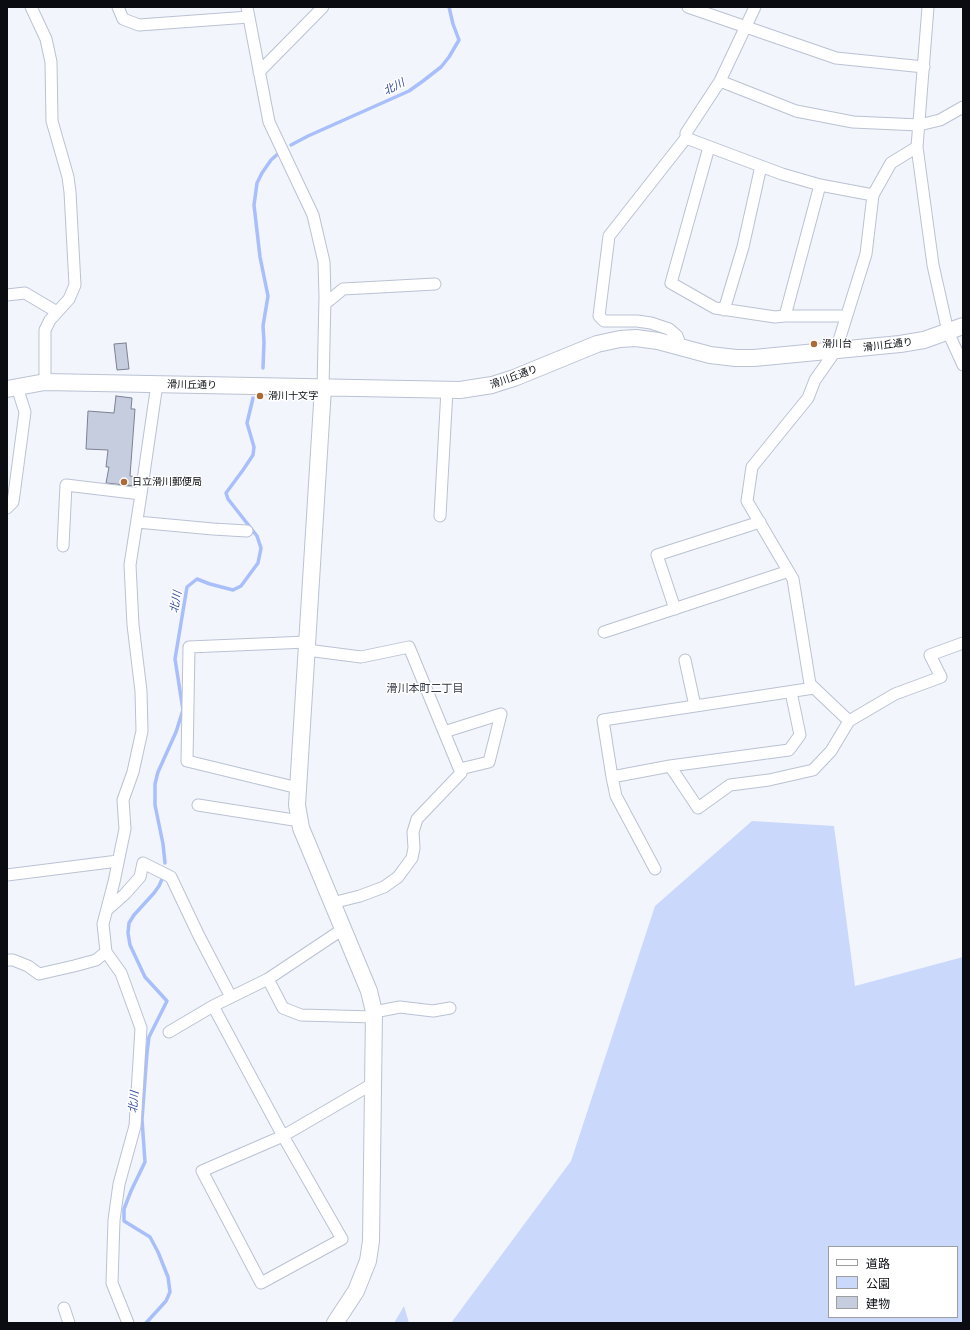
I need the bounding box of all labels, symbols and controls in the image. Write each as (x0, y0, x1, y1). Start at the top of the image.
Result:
water label: 北川 (381, 76, 407, 98)
street label: 滑川丘通り (862, 336, 914, 354)
place label: 滑川台 (822, 338, 852, 350)
marker: 滑川台 (809, 339, 819, 349)
street label: 滑川丘通り (488, 363, 540, 391)
street label: 滑川丘通り (167, 379, 217, 391)
place label: 滑川十文字 (268, 390, 318, 402)
marker: 滑川十文字 (255, 391, 265, 401)
place label: 日立滑川郵便局 (132, 476, 202, 488)
marker: 日立滑川郵便局 (119, 477, 129, 487)
water label: 北川 (168, 590, 184, 614)
district label: 滑川本町二丁目 (387, 682, 463, 696)
water label: 北川 (126, 1090, 142, 1114)
legend (828, 1246, 958, 1318)
text: 道路 (866, 1257, 890, 1271)
text: 公園 (866, 1277, 890, 1291)
text: 建物 (866, 1297, 890, 1311)

